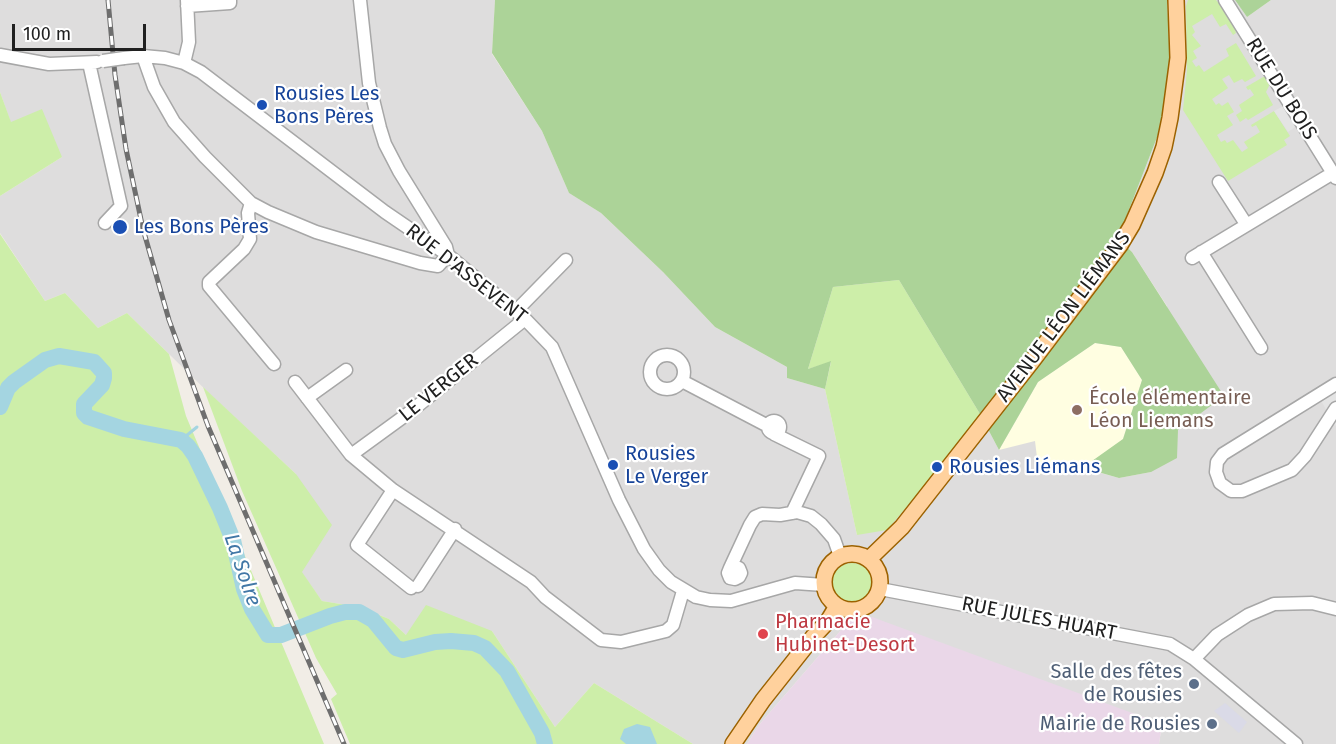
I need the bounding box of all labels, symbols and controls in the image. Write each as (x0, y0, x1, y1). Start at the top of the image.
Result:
scale bar (15, 12, 148, 50)
text: 100 m (23, 23, 71, 45)
street label: RUE DU BOIS (1240, 34, 1322, 144)
place label: Rousies Les Bons Pères (274, 82, 379, 129)
marker: Rousies Les Bons Pères (255, 98, 269, 112)
place label: Les Bons Pères (134, 215, 268, 239)
marker: Les Bons Pères (111, 218, 129, 236)
street label: RUE D'ASSEVENT (401, 219, 531, 329)
street label: AVENUE LÉON LIÉMANS (992, 227, 1136, 407)
street label: LE VERGER (394, 349, 484, 427)
place label: École élémentaire Léon Liemans (1089, 386, 1251, 433)
marker: École élémentaire Léon Liemans (1070, 403, 1084, 417)
place label: Rousies Le Verger (625, 442, 708, 489)
place label: Rousies Liémans (949, 455, 1100, 479)
marker: Rousies Le Verger (606, 458, 620, 472)
marker: Rousies Liémans (930, 460, 944, 474)
water label: La Solre (218, 530, 266, 610)
street label: RUE JULES HUART (959, 592, 1119, 646)
place label: Pharmacie Hubinet-Desort (775, 610, 915, 657)
marker: Pharmacie Hubinet-Desort (756, 627, 770, 641)
place label: Salle des fêtes de Rousies (1051, 660, 1182, 707)
marker: Salle des fêtes de Rousies (1187, 677, 1201, 691)
place label: Mairie de Rousies (1040, 712, 1200, 736)
marker: Mairie de Rousies (1205, 717, 1219, 731)

